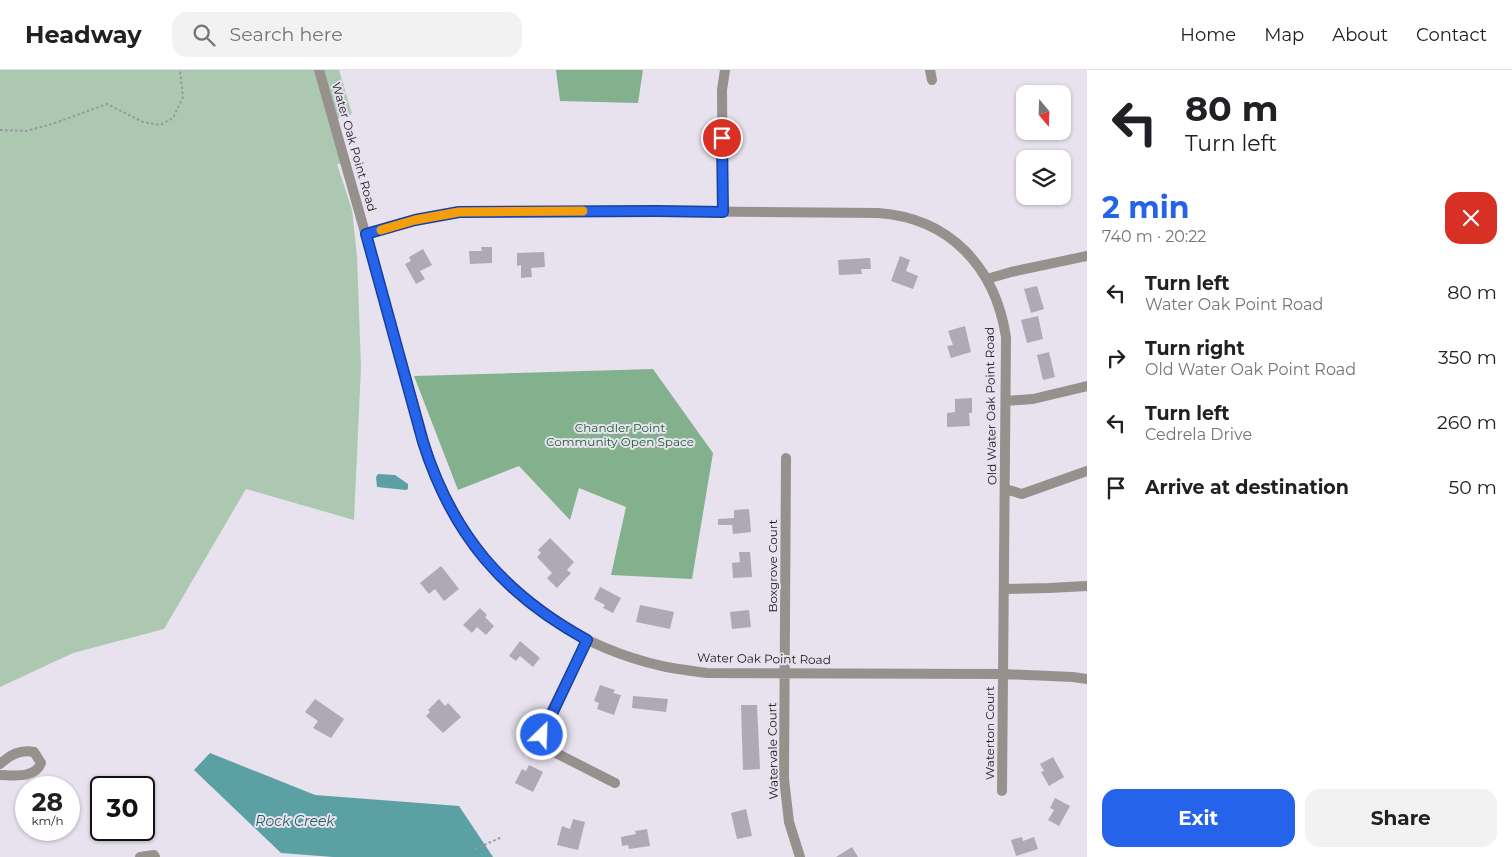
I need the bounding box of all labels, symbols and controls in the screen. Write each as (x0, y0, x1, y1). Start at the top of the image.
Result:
search box (172, 12, 522, 57)
text: Headway (25, 20, 142, 49)
icon: search (190, 21, 218, 49)
text: Search here (230, 23, 343, 46)
text: Home (1180, 24, 1236, 46)
text: Map (1264, 24, 1304, 46)
text: About (1332, 24, 1388, 46)
text: Contact (1416, 24, 1487, 46)
street label: Water Oak Point Road (329, 80, 380, 213)
north arrow (1016, 85, 1071, 140)
map controls (1016, 85, 1071, 205)
text: 80 m (1185, 87, 1279, 130)
icon: left (1102, 90, 1167, 155)
pin (701, 117, 743, 159)
icon: arrive (708, 124, 736, 152)
text: Turn left (1185, 130, 1277, 157)
button: layers (1016, 150, 1071, 205)
text: 2 min (1102, 189, 1189, 226)
button: close (1445, 192, 1497, 244)
text: 740 m · 20:22 (1102, 227, 1206, 246)
text: Turn left (1145, 272, 1230, 295)
icon: left (1102, 279, 1130, 307)
text: 80 m (1447, 281, 1497, 304)
text: Water Oak Point Road (1145, 295, 1323, 314)
street label: Old Water Oak Point Road (982, 327, 999, 485)
text: Turn right (1145, 337, 1245, 360)
icon: right (1102, 344, 1130, 372)
text: 350 m (1438, 346, 1497, 369)
text: Old Water Oak Point Road (1145, 360, 1356, 379)
text: Turn left (1145, 402, 1230, 425)
icon: left (1102, 409, 1130, 437)
text: 260 m (1437, 411, 1497, 434)
park label: Chandler Point Community Open Space (546, 420, 694, 449)
text: Cedrela Drive (1145, 425, 1252, 444)
icon: arrive (1102, 474, 1130, 502)
text: Arrive at destination (1145, 476, 1349, 499)
text: 50 m (1449, 476, 1497, 499)
street label: Boxgrove Court (765, 519, 780, 613)
street label: Water Oak Point Road (697, 650, 831, 667)
street label: Waterton Court (982, 686, 997, 780)
street label: Watervale Court (764, 702, 781, 800)
position arrow (515, 708, 567, 760)
speed limit sign: 30 (90, 776, 155, 841)
text: 28 (32, 787, 63, 817)
button: Exit (1102, 789, 1295, 847)
button: Share (1305, 789, 1497, 847)
water label: Rock Creek (255, 812, 335, 830)
text: km/h (31, 813, 64, 828)

